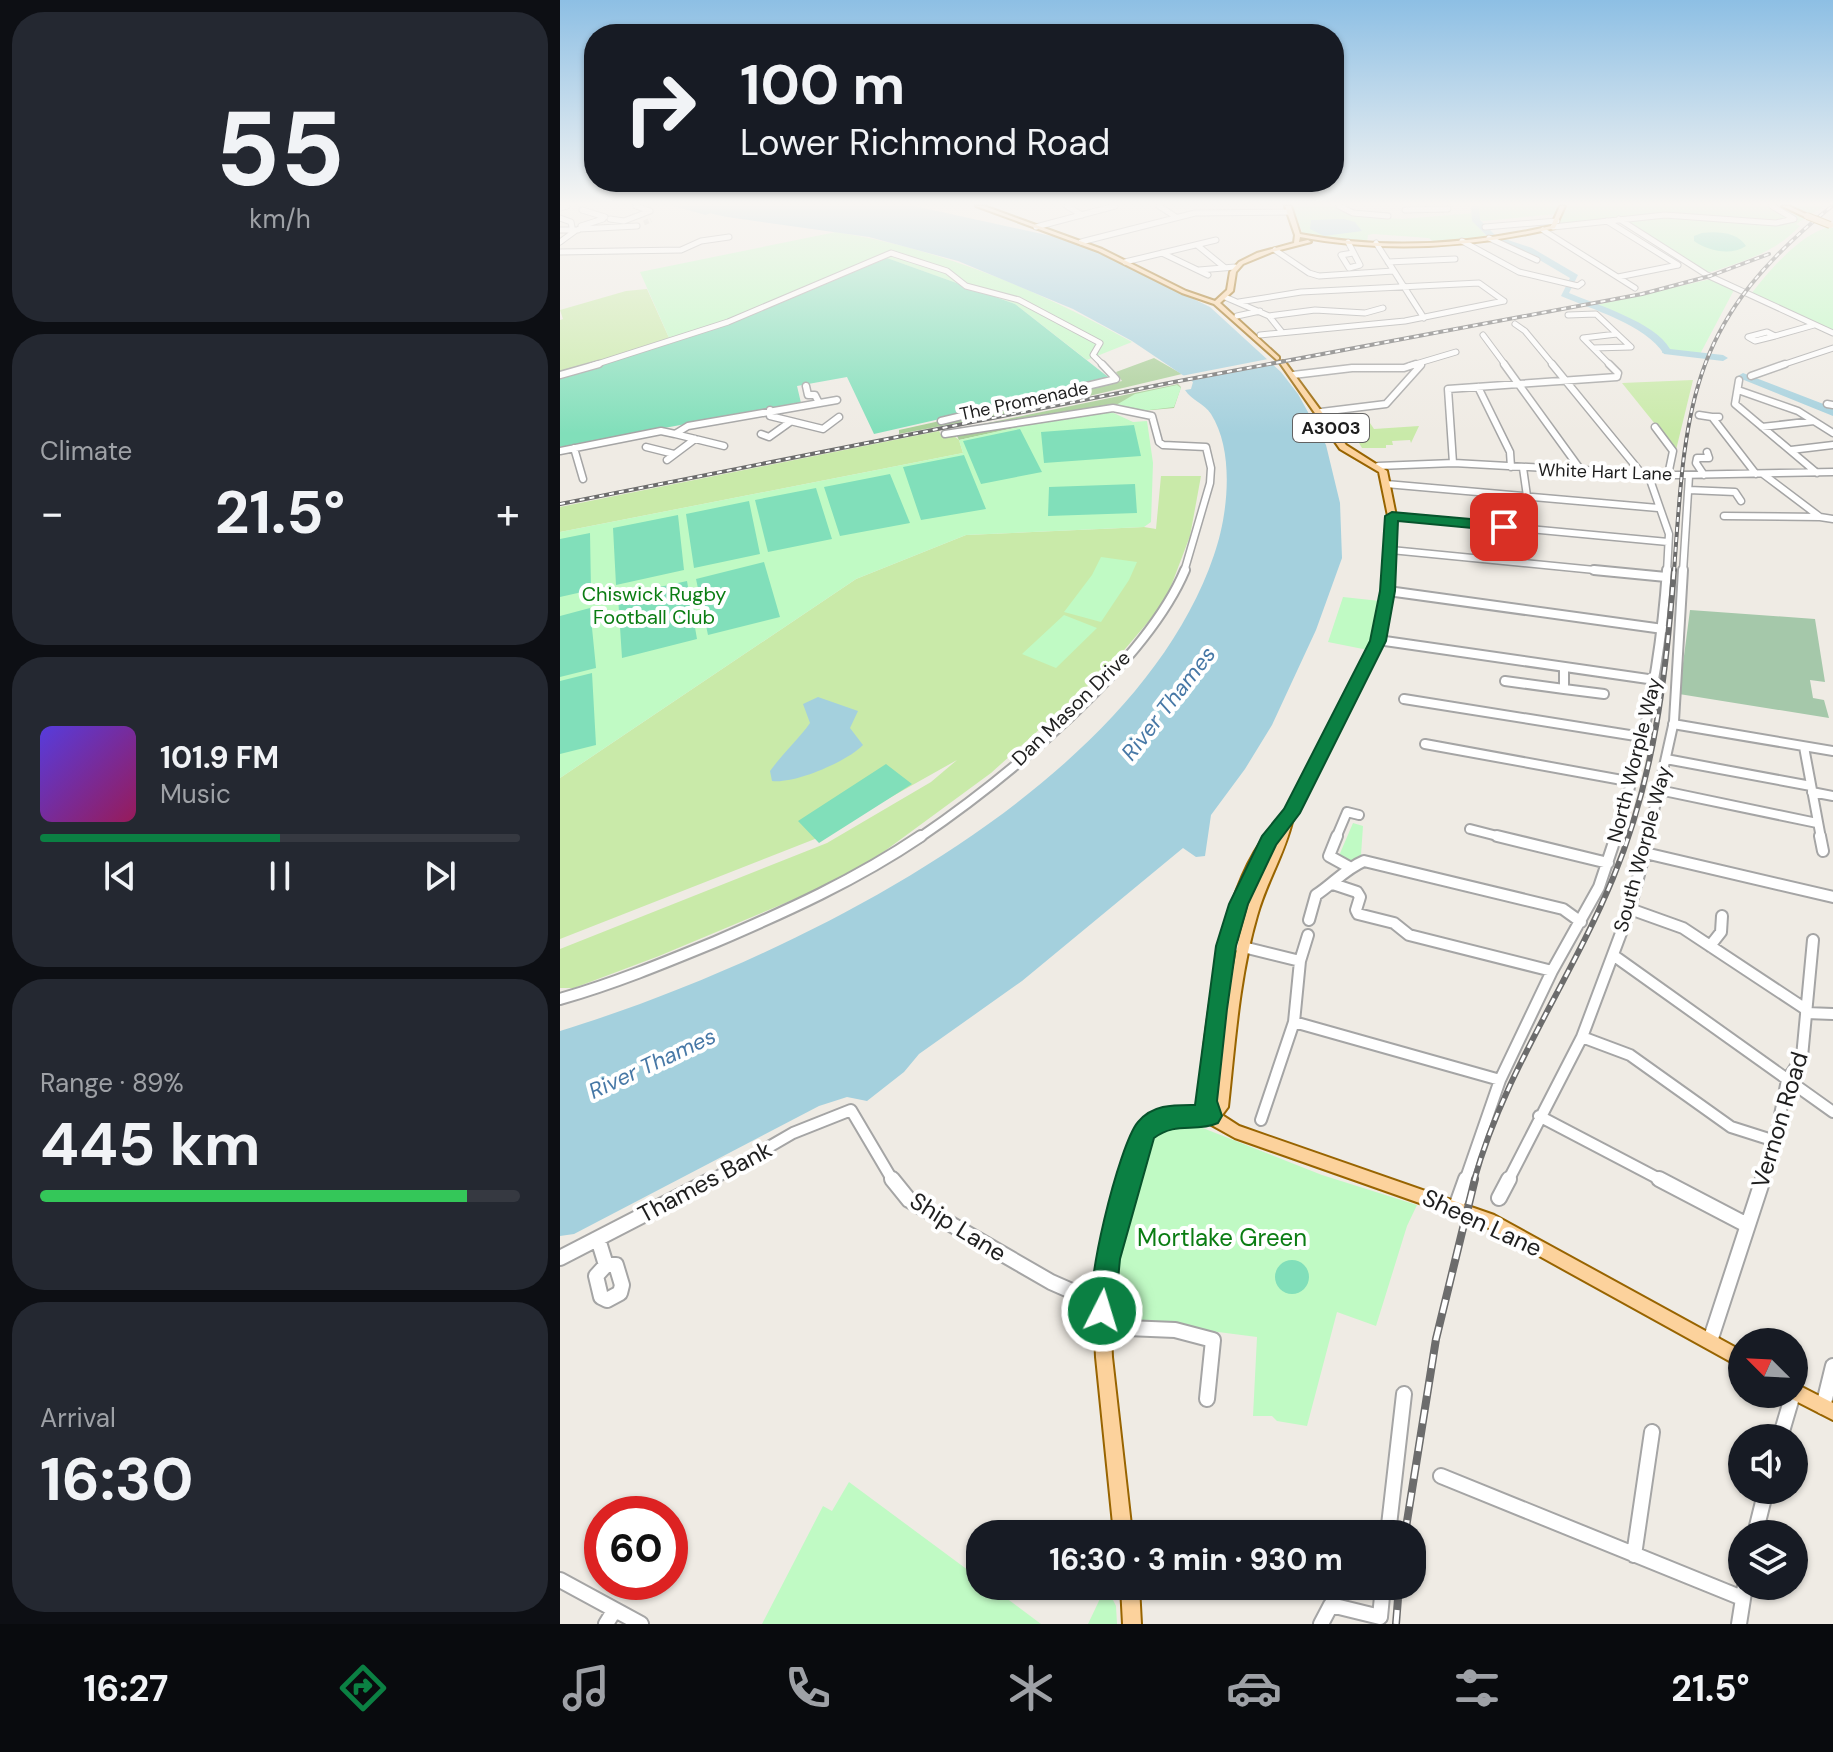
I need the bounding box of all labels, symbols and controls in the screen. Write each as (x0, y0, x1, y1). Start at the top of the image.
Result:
text: 100 m (740, 48, 905, 121)
icon: right (608, 56, 712, 160)
text: 55 (215, 82, 345, 217)
text: Lower Richmond Road (740, 119, 1110, 166)
text: km/h (249, 202, 311, 236)
street label: The Promenade (958, 376, 1090, 426)
road number: A3003 (1293, 414, 1369, 442)
text: Climate (40, 434, 132, 468)
street label: White Hart Lane (1537, 458, 1673, 486)
text: 21.5° (215, 473, 345, 552)
text: − (40, 484, 64, 542)
text: + (496, 484, 520, 542)
pin (1470, 493, 1538, 561)
icon: arrive (1482, 505, 1526, 549)
park label: Chiswick Rugby Football Club (582, 581, 726, 630)
water label: River Thames (1115, 640, 1222, 766)
street label: Dan Mason Drive (1006, 645, 1136, 771)
street label: North Worple Way (1601, 675, 1667, 845)
text: 101.9 FM (160, 738, 279, 777)
street label: South Worple Way (1607, 763, 1677, 935)
text: Music (160, 777, 231, 811)
icon: previous (98, 854, 142, 898)
icon: pause (258, 854, 302, 898)
icon: next (418, 854, 462, 898)
water label: River Thames (584, 1021, 720, 1106)
street label: Vernon Road (1744, 1048, 1815, 1192)
text: Range · 89% (40, 1066, 184, 1100)
text: 445 km (40, 1105, 261, 1184)
street label: Thames Bank (633, 1133, 777, 1230)
street label: Sheen Lane (1418, 1181, 1547, 1264)
street label: Ship Lane (904, 1185, 1012, 1268)
park label: Mortlake Green (1137, 1222, 1307, 1253)
position arrow (1060, 1269, 1144, 1353)
north arrow (1728, 1328, 1808, 1408)
map controls (1728, 1328, 1808, 1600)
text: Arrival (40, 1401, 116, 1435)
button: sound (1728, 1424, 1808, 1504)
text: 16:30 (40, 1440, 194, 1519)
speed limit sign: 60 (584, 1496, 688, 1600)
button: layers (1728, 1520, 1808, 1600)
text: 16:30 · 3 min · 930 m (1049, 1540, 1343, 1579)
icon: directions (335, 1660, 391, 1716)
icon: music (558, 1660, 614, 1716)
icon: phone (780, 1660, 836, 1716)
icon: climate (1003, 1660, 1059, 1716)
icon: car (1226, 1660, 1282, 1716)
icon: filters (1449, 1660, 1505, 1716)
text: 16:27 (83, 1665, 168, 1712)
text: 21.5° (1671, 1665, 1750, 1712)

